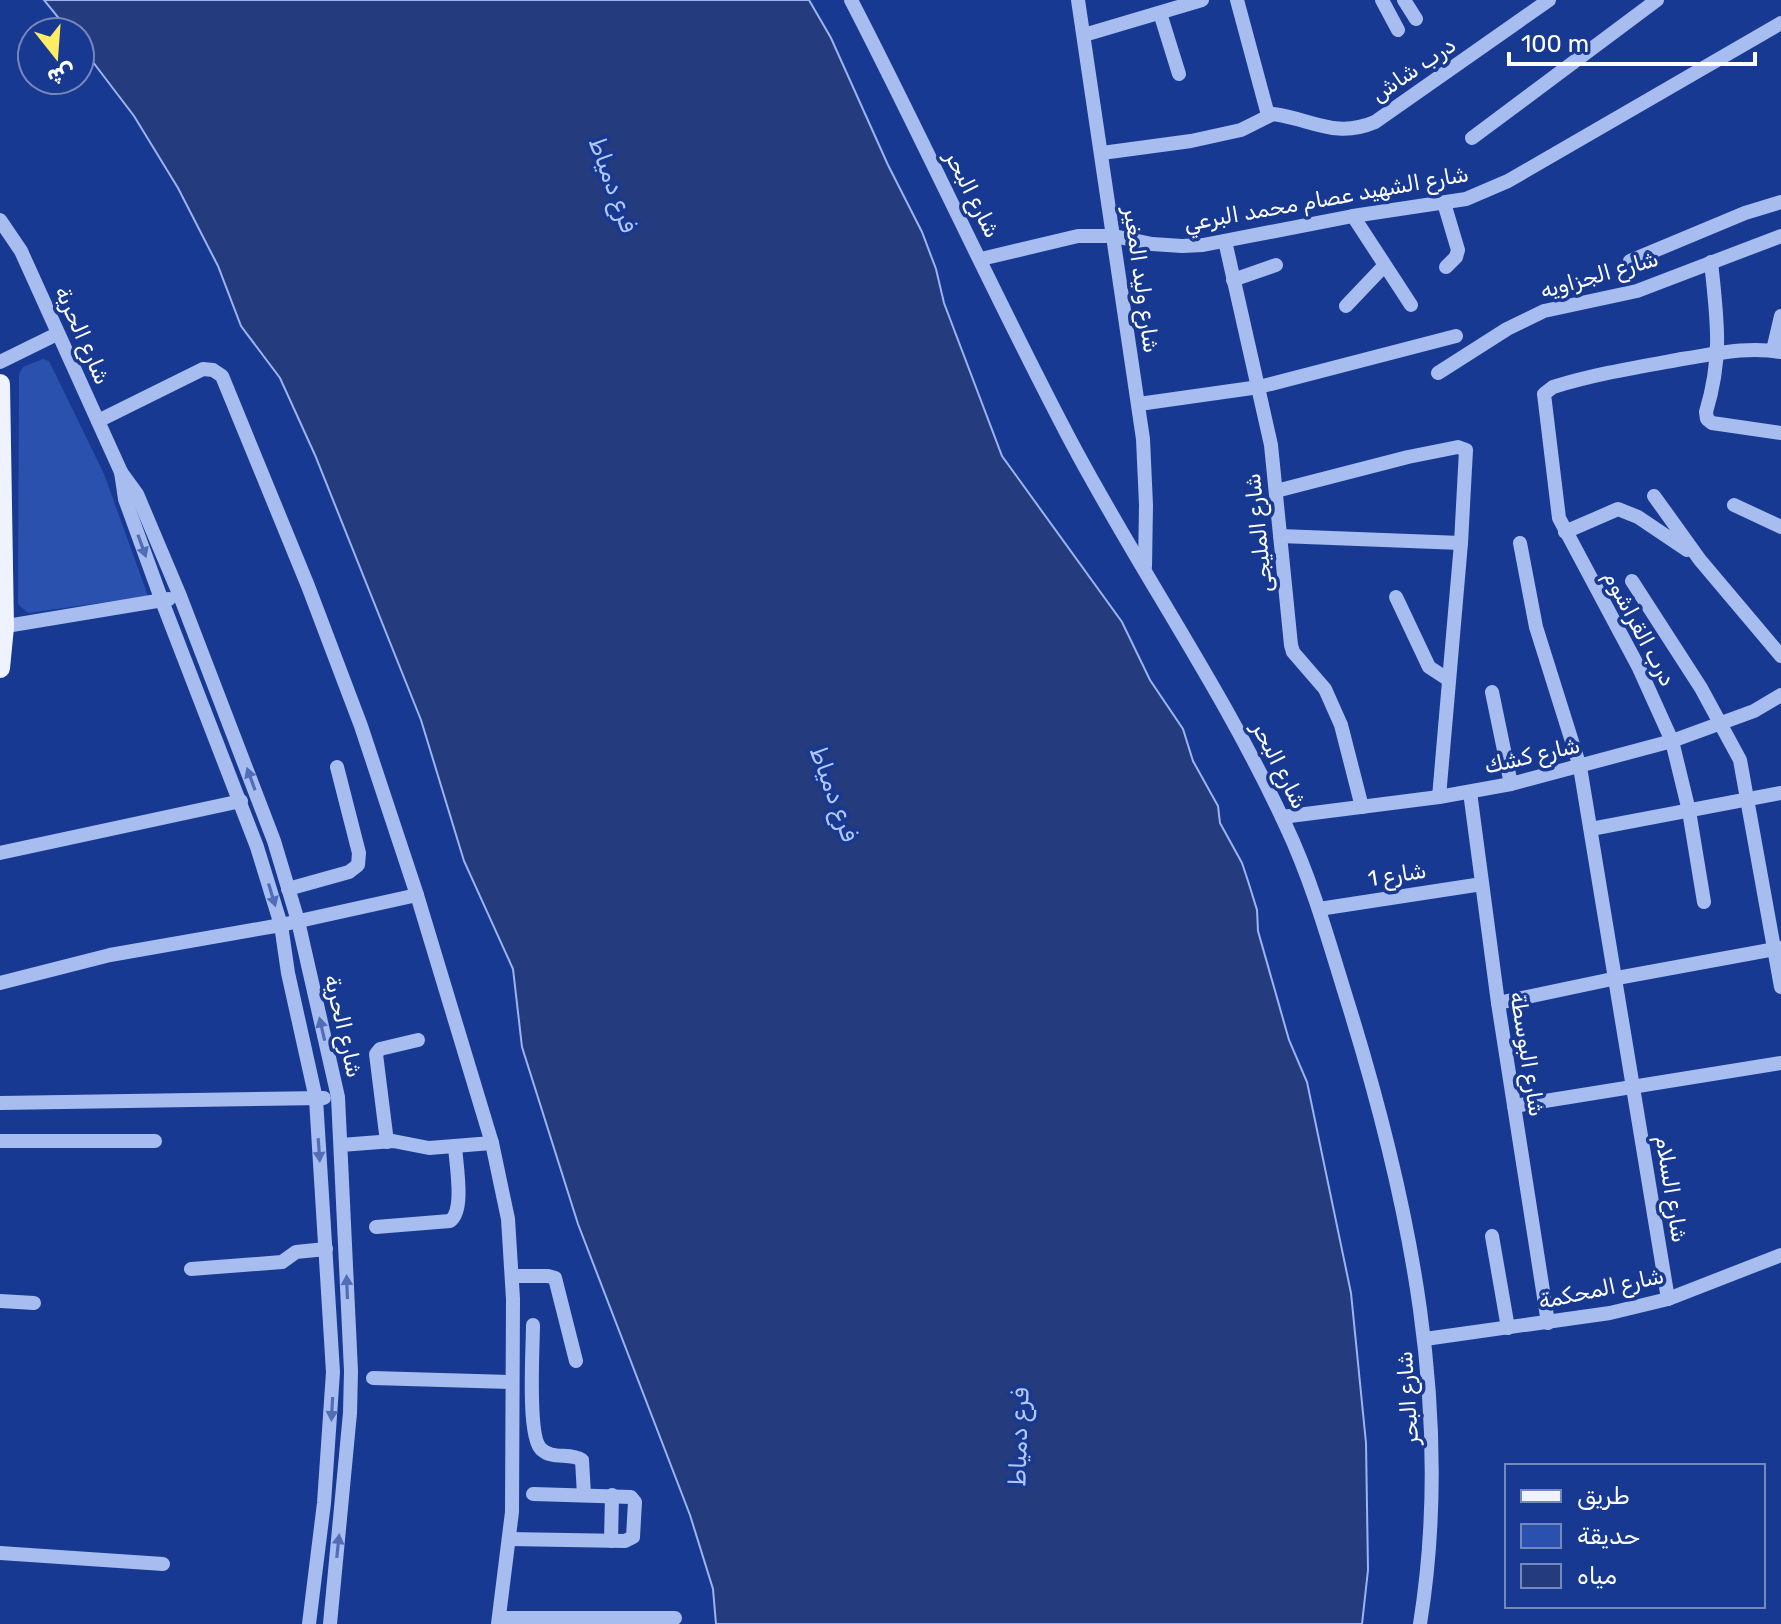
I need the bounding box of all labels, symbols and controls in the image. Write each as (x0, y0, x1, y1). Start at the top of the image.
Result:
north arrow (16, 16, 96, 96)
scale bar (1509, 16, 1755, 66)
text: 100 m (1521, 30, 1589, 58)
street label: درب شاش (1366, 31, 1461, 108)
text: ش (44, 58, 79, 92)
water label: فرع دمياط (581, 134, 643, 237)
street label: شارع البحر (936, 144, 1006, 243)
street label: شارع الشهيد عصام محمد البرعي (1182, 160, 1471, 240)
street label: شارع وليد المغير (1116, 203, 1165, 355)
street label: شارع الجزاويه (1537, 245, 1662, 306)
street label: شارع الحرية (47, 282, 116, 389)
street label: شارع المليجى (1239, 472, 1280, 594)
one-way arrow (136, 535, 149, 559)
street label: درب القراشوم (1597, 566, 1681, 691)
street label: شارع البحر (1243, 715, 1313, 814)
street label: شارع كشك (1482, 731, 1583, 782)
water label: فرع دمياط (802, 743, 864, 846)
one-way arrow (244, 767, 257, 791)
street label: شارع 1 (1366, 857, 1428, 894)
one-way arrow (266, 883, 279, 907)
street label: شارع الحرية (317, 972, 368, 1081)
street label: شارع البوسطة (1502, 990, 1551, 1119)
one-way arrow (315, 1016, 328, 1041)
street label: شارع السلام (1648, 1134, 1693, 1245)
one-way arrow (313, 1138, 326, 1163)
street label: شارع المحكمة (1536, 1262, 1667, 1317)
one-way arrow (341, 1274, 354, 1299)
street label: شارع البحر (1391, 1350, 1426, 1448)
water label: فرع دمياط (1003, 1387, 1037, 1487)
one-way arrow (326, 1397, 339, 1422)
legend (1505, 1464, 1765, 1608)
text: طريق (1577, 1482, 1630, 1510)
text: حديقة (1577, 1522, 1640, 1550)
one-way arrow (332, 1533, 345, 1558)
text: مياه (1577, 1562, 1617, 1590)

